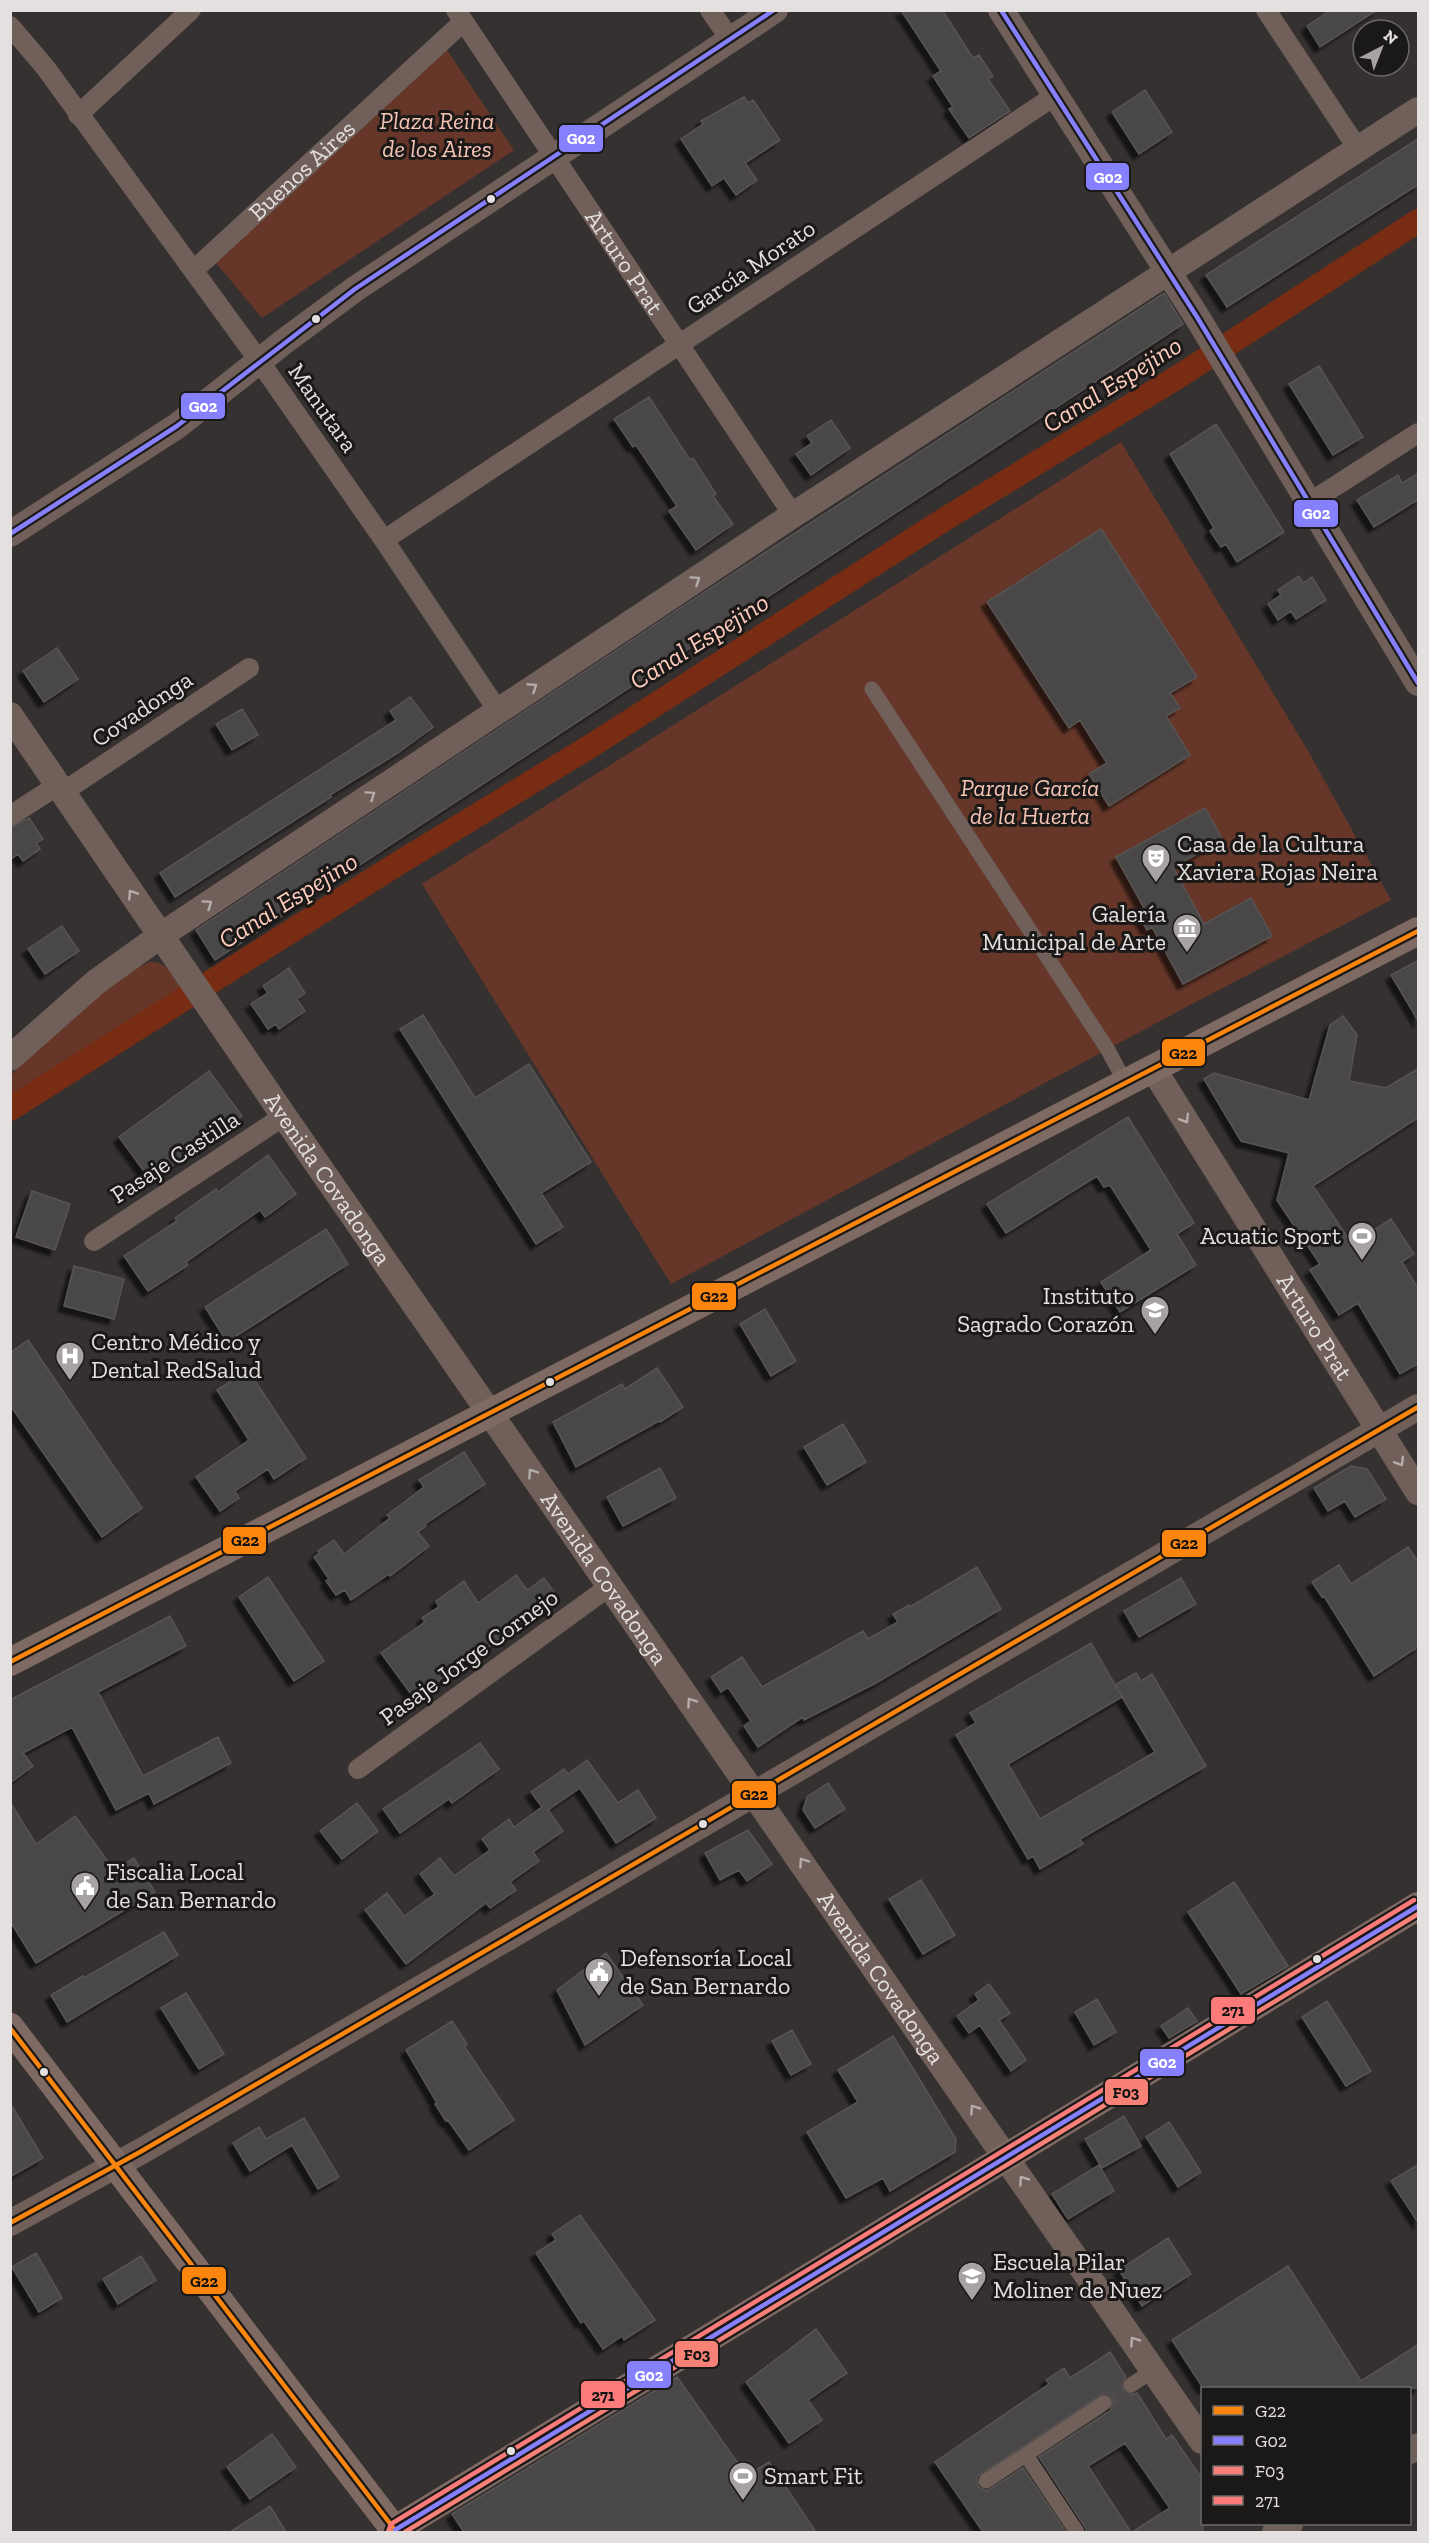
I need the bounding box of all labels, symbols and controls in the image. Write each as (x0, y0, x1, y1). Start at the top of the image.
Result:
north arrow (1351, 18, 1411, 78)
text: N (1380, 26, 1402, 48)
park label: Plaza Reina de los Aires (380, 106, 494, 163)
street label: Buenos Aires (242, 114, 361, 226)
line badge: G02 (558, 124, 604, 153)
text: G02 (567, 129, 596, 148)
line badge: G02 (1085, 162, 1130, 191)
text: G02 (1094, 168, 1123, 187)
unlabelled marker (485, 193, 497, 205)
street label: Arturo Prat (579, 204, 670, 320)
street label: García Morato (681, 213, 821, 320)
unlabelled marker (310, 313, 322, 325)
water label: Canal Espejino (1037, 329, 1187, 439)
street label: Manutara (282, 358, 365, 458)
line badge: G02 (180, 392, 226, 420)
text: G02 (189, 397, 218, 416)
line badge: G02 (1293, 499, 1339, 528)
text: G02 (1302, 504, 1331, 523)
one-way arrow (689, 576, 700, 587)
water label: Canal Espejino (624, 586, 774, 696)
street label: Covadonga (86, 664, 198, 753)
one-way arrow (527, 683, 537, 695)
park label: Parque García de la Huerta (961, 773, 1099, 830)
one-way arrow (364, 792, 375, 803)
place label: Casa de la Cultura Xaviera Rojas Neira (1177, 829, 1378, 886)
theatre icon: Casa de la Cultura Xaviera Rojas Neira (1140, 842, 1172, 884)
water label: Canal Espejino (213, 845, 363, 955)
one-way arrow (128, 890, 139, 901)
place label: Galería Municipal de Arte (982, 899, 1166, 956)
one-way arrow (202, 900, 213, 911)
museum icon: Galería Municipal de Arte (1171, 912, 1203, 954)
line badge: G22 (1161, 1038, 1206, 1067)
text: G22 (1169, 1044, 1197, 1063)
street label: Avenida Covadonga (258, 1087, 398, 1271)
street label: Pasaje Castilla (105, 1104, 245, 1209)
one-way arrow (1177, 1113, 1189, 1123)
sports icon: Acuatic Sport (1346, 1220, 1378, 1262)
place label: Acuatic Sport (1200, 1221, 1341, 1250)
street label: Arturo Prat (1271, 1268, 1359, 1385)
place label: Instituto Sagrado Corazón (957, 1281, 1134, 1338)
line badge: G22 (691, 1282, 737, 1311)
text: G22 (700, 1287, 728, 1306)
school or university icon: Instituto Sagrado Corazón (1139, 1294, 1171, 1336)
place label: Centro Médico y Dental RedSalud (91, 1327, 262, 1384)
hospital icon: Centro Médico y Dental RedSalud (54, 1340, 86, 1382)
unlabelled marker (544, 1376, 556, 1388)
one-way arrow (1393, 1456, 1404, 1467)
one-way arrow (528, 1469, 539, 1480)
street label: Avenida Covadonga (535, 1486, 675, 1670)
line badge: G22 (222, 1526, 267, 1555)
line badge: G22 (1161, 1529, 1207, 1558)
text: G22 (231, 1531, 259, 1550)
text: G22 (1170, 1534, 1198, 1553)
street label: Pasaje Jorge Cornejo (374, 1582, 564, 1731)
one-way arrow (687, 1698, 698, 1709)
line badge: G22 (731, 1780, 777, 1809)
text: G22 (740, 1785, 768, 1804)
unlabelled marker (697, 1818, 709, 1830)
place label: Fiscalia Local de San Bernardo (106, 1857, 276, 1914)
one-way arrow (799, 1858, 810, 1869)
public building icon: Fiscalia Local de San Bernardo (69, 1870, 101, 1912)
street label: Avenida Covadonga (812, 1886, 952, 2070)
place label: Defensoría Local de San Bernardo (620, 1943, 792, 2000)
unlabelled marker (1311, 1953, 1323, 1965)
public building icon: Defensoría Local de San Bernardo (583, 1956, 615, 1998)
line badge: 271 (1210, 1996, 1256, 2025)
text: 271 (1222, 2001, 1245, 2020)
line badge: G02 (1139, 2048, 1185, 2077)
text: G02 (1148, 2053, 1177, 2072)
unlabelled marker (38, 2066, 50, 2078)
line badge: F03 (1104, 2078, 1149, 2106)
text: F03 (1113, 2083, 1140, 2102)
one-way arrow (970, 2104, 981, 2115)
one-way arrow (1019, 2176, 1030, 2187)
place label: Escuela Pilar Moliner de Nuez (993, 2247, 1162, 2304)
school or university icon: Escuela Pilar Moliner de Nuez (956, 2260, 988, 2302)
line badge: G22 (181, 2266, 227, 2295)
text: G22 (190, 2272, 218, 2291)
one-way arrow (1130, 2336, 1141, 2347)
line badge: F03 (674, 2340, 719, 2368)
text: F03 (684, 2345, 711, 2364)
line badge: G02 (626, 2360, 672, 2389)
text: G02 (635, 2366, 664, 2385)
line badge: 271 (580, 2380, 626, 2409)
text: 271 (592, 2386, 615, 2405)
legend (1201, 2387, 1411, 2525)
text: G22 (1255, 2400, 1286, 2422)
text: G02 (1255, 2430, 1287, 2452)
unlabelled marker (505, 2445, 517, 2457)
sports icon: Smart Fit (727, 2460, 759, 2502)
text: F03 (1255, 2460, 1284, 2482)
place label: Smart Fit (764, 2461, 863, 2490)
text: 271 (1255, 2490, 1280, 2512)

